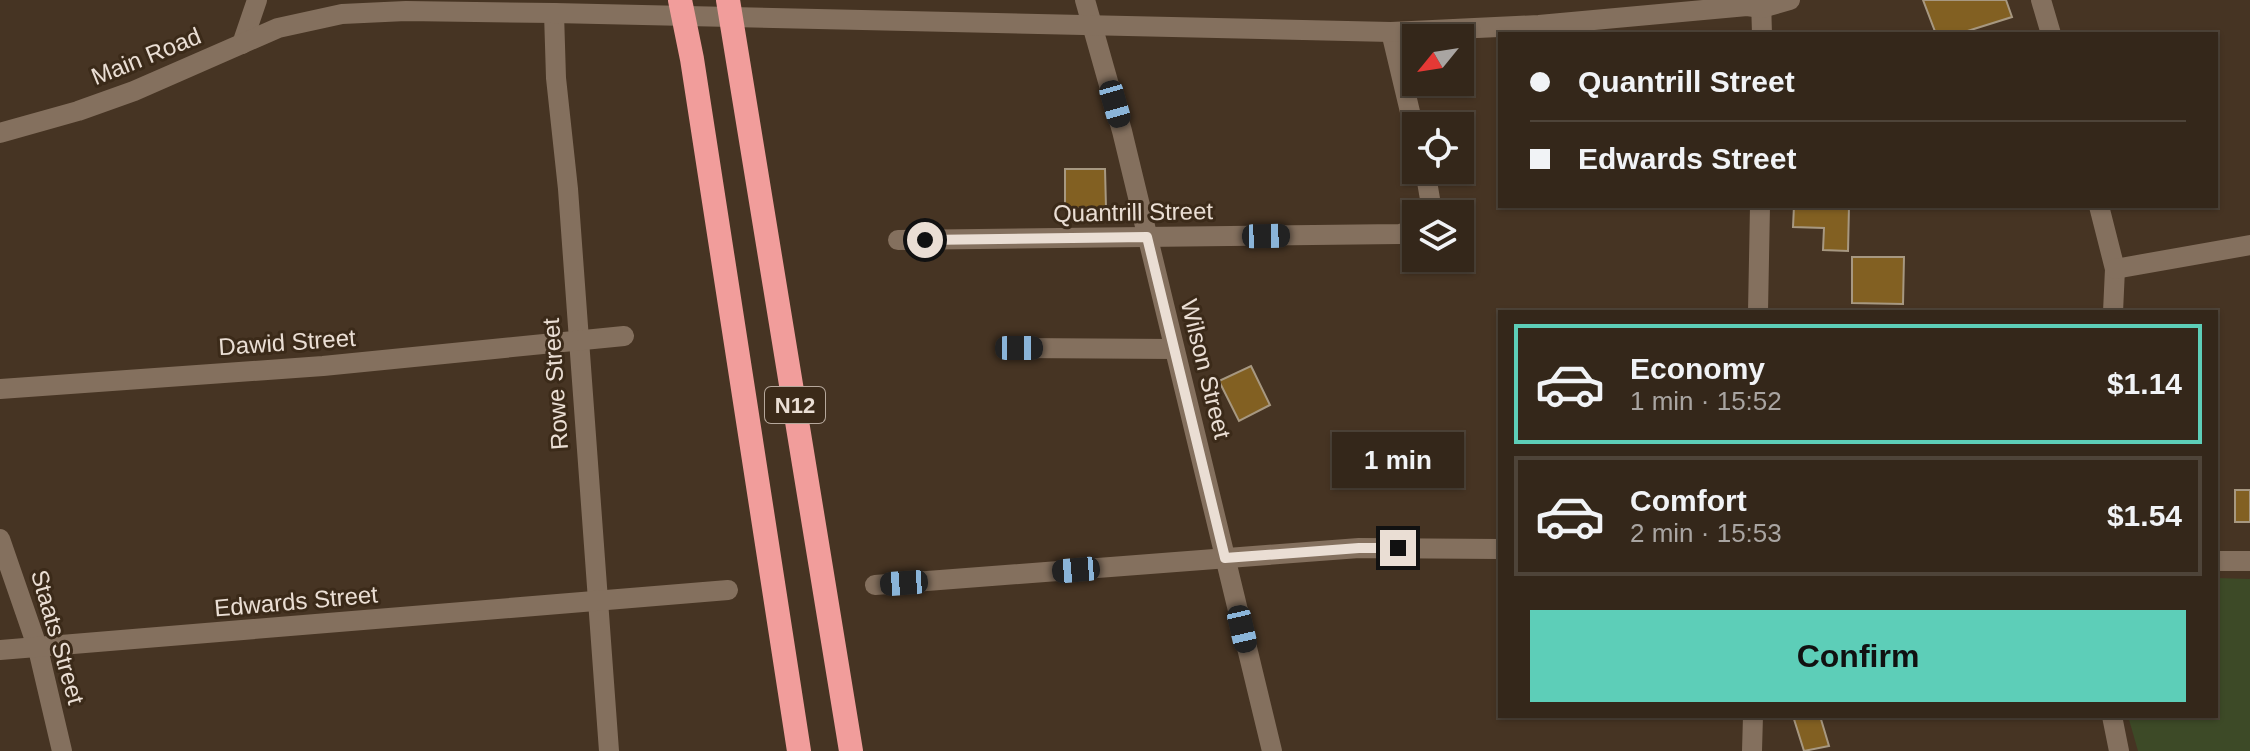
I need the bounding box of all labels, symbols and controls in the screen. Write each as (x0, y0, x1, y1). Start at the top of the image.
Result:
street label: Main Road (87, 22, 205, 90)
north arrow (1402, 24, 1474, 96)
map controls (1402, 24, 1474, 272)
text: Quantrill Street (1578, 65, 1795, 98)
car (1097, 78, 1133, 130)
button: locate (1402, 112, 1474, 184)
text: Edwards Street (1578, 142, 1796, 175)
street label: Quantrill Street (1053, 197, 1214, 227)
button: layers (1402, 200, 1474, 272)
route start (907, 222, 943, 258)
car (1242, 224, 1290, 248)
street label: Wilson Street (1176, 296, 1236, 442)
street label: Rowe Street (537, 317, 573, 451)
street label: Dawid Street (218, 324, 357, 360)
car (995, 336, 1043, 360)
icon: car (1534, 348, 1606, 420)
text: Economy (1630, 352, 1765, 385)
text: $1.14 (2107, 367, 2182, 400)
text: 1 min · 15:52 (1630, 386, 1782, 416)
road number: N12 (765, 387, 825, 423)
callout: 1 min (1332, 432, 1464, 488)
text: 1 min (1364, 445, 1432, 475)
icon: car (1534, 480, 1606, 552)
text: Comfort (1630, 484, 1747, 517)
text: $1.54 (2107, 499, 2182, 532)
text: 2 min · 15:53 (1630, 518, 1782, 548)
route end (1380, 530, 1416, 566)
car (1051, 556, 1101, 584)
street label: Staats Street (26, 567, 90, 708)
car (879, 569, 929, 597)
street label: Edwards Street (213, 580, 379, 622)
car (1225, 603, 1259, 655)
button: Confirm (1530, 610, 2186, 702)

